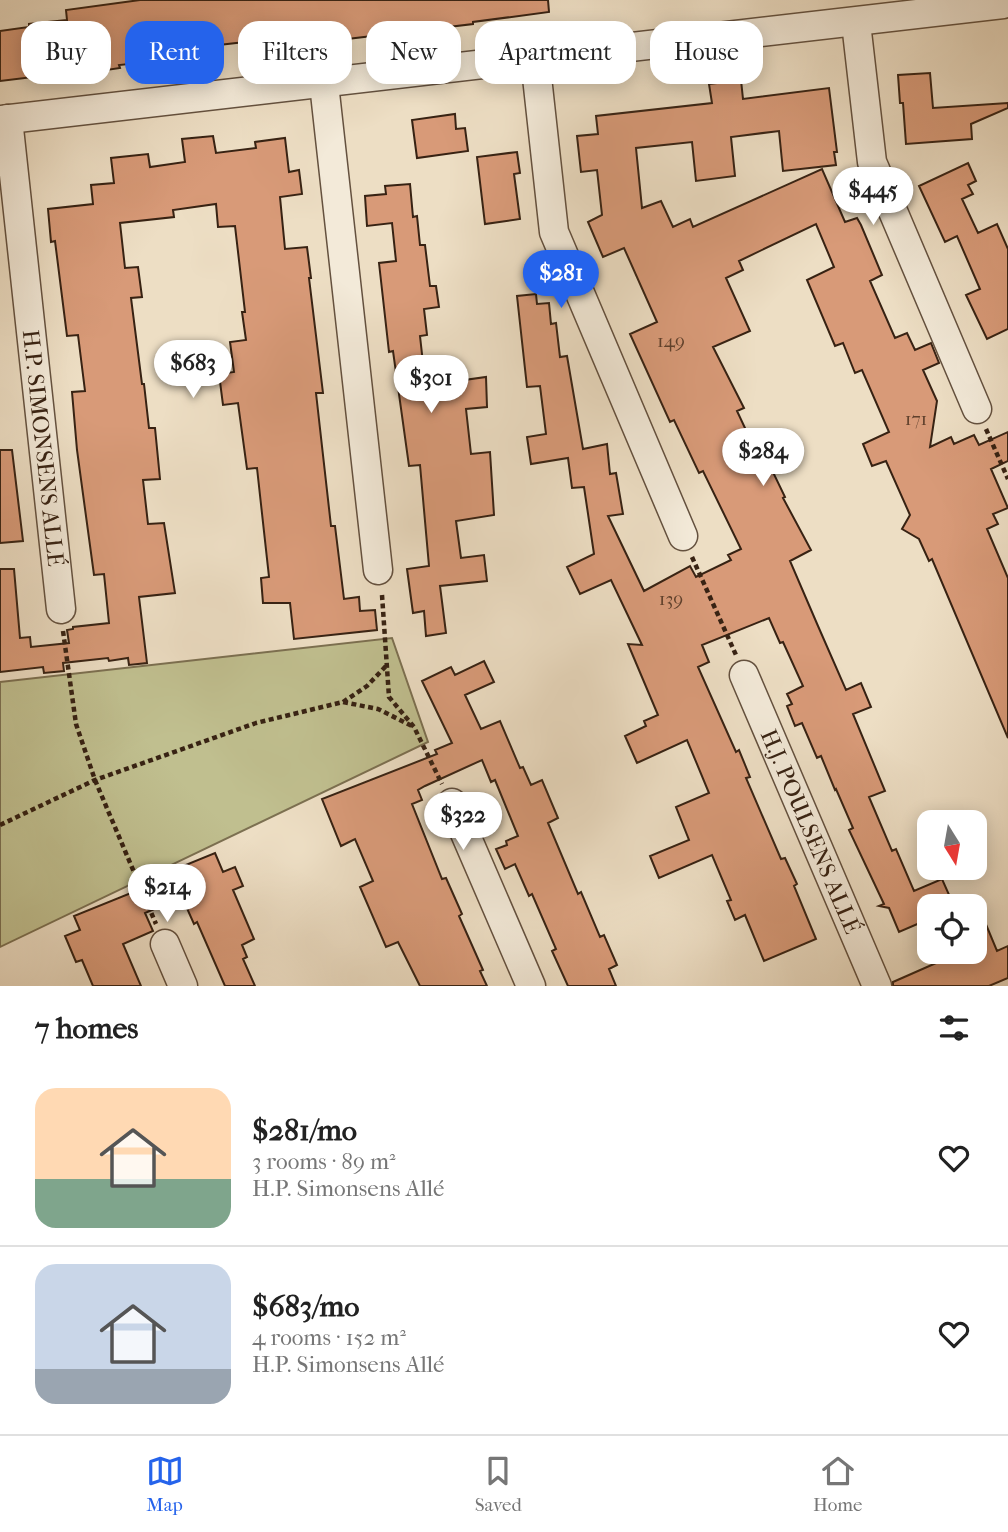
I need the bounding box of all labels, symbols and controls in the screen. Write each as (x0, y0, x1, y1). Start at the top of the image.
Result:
chip: Buy (21, 21, 111, 84)
chip: Rent (125, 21, 224, 84)
chip: Filters (238, 21, 352, 84)
chip: New (366, 21, 461, 84)
chip: Apartment (475, 21, 636, 84)
chip: House (650, 21, 763, 84)
pin: $445 (832, 168, 914, 227)
text: $445 (848, 176, 898, 203)
pin: $281 (520, 250, 602, 310)
text: $281 (539, 259, 583, 286)
street label: H.P. SIMONSENS ALLÉ (17, 328, 69, 568)
house number: 149 (657, 330, 685, 352)
pin: $683 (152, 340, 234, 400)
text: $683 (170, 349, 216, 376)
pin: $301 (390, 356, 472, 415)
text: $301 (410, 364, 452, 391)
house number: 171 (905, 408, 927, 430)
pin: $284 (722, 428, 804, 488)
text: $284 (738, 437, 788, 464)
house number: 139 (659, 588, 683, 610)
street label: H.J. POULSENS ALLÉ (755, 725, 866, 938)
pin: $322 (422, 792, 504, 852)
text: $322 (440, 801, 486, 828)
north arrow (917, 810, 987, 880)
map controls (917, 810, 987, 964)
pin: $214 (126, 864, 208, 924)
text: $214 (144, 873, 190, 900)
button: locate (917, 894, 987, 964)
icon: filters (935, 1009, 973, 1047)
text: 7 homes (35, 1011, 138, 1046)
text: $281/mo (252, 1113, 357, 1148)
icon: home (91, 1116, 175, 1200)
icon: heart (935, 1139, 973, 1177)
text: 3 rooms · 89 m² (252, 1148, 396, 1175)
text: H.P. Simonsens Allé (252, 1175, 444, 1202)
text: $683/mo (252, 1289, 359, 1324)
icon: home (91, 1292, 175, 1376)
icon: heart (935, 1315, 973, 1353)
text: 4 rooms · 152 m² (252, 1324, 406, 1351)
text: H.P. Simonsens Allé (252, 1351, 444, 1378)
tab: Map (146, 1452, 184, 1516)
tab: Saved (475, 1452, 522, 1516)
tab: Home (813, 1452, 862, 1516)

